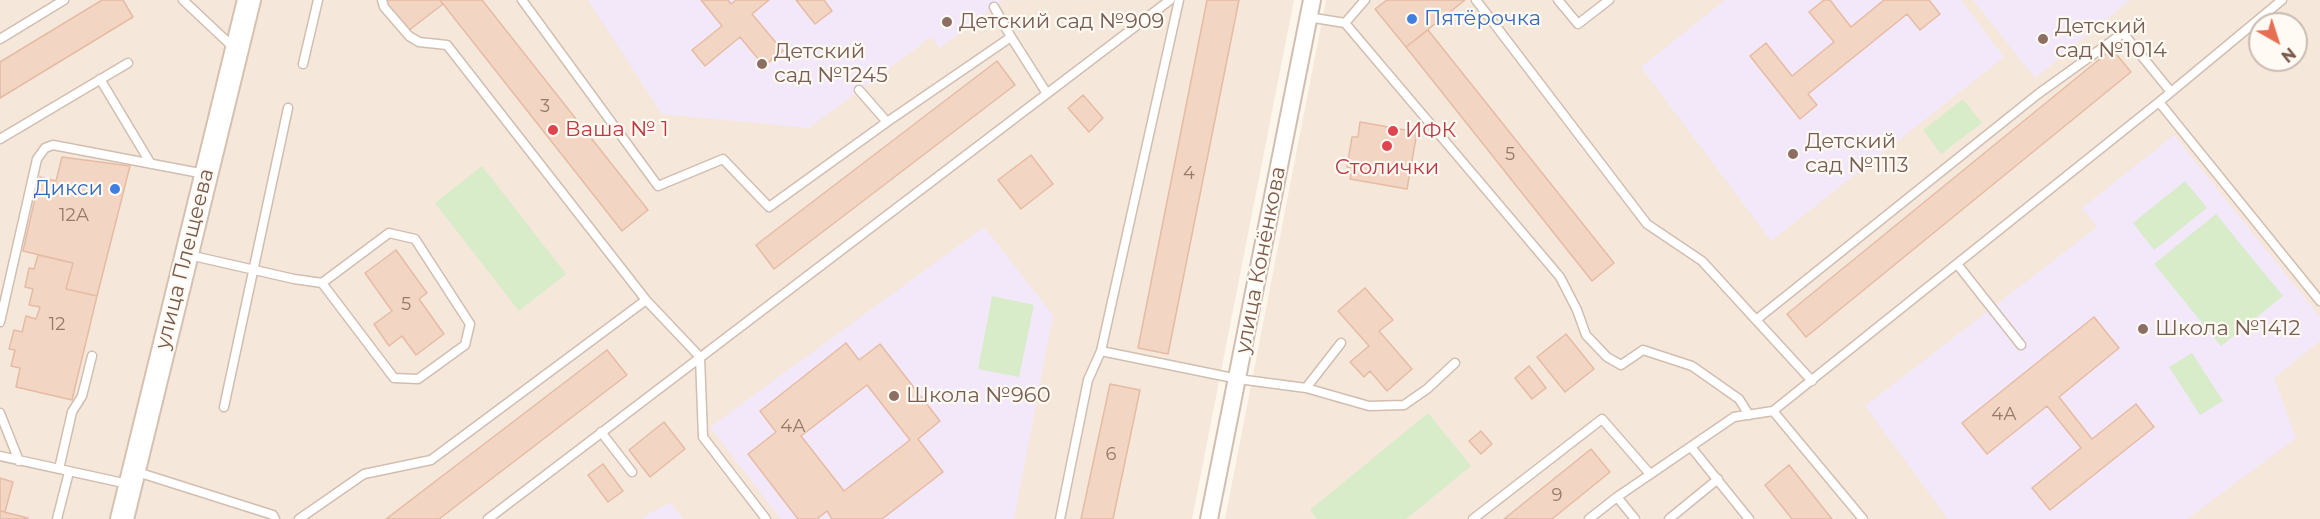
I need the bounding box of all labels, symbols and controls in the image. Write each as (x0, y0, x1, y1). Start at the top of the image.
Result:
place label: Пятёрочка (1424, 6, 1541, 32)
place label: Детский сад №909 (959, 9, 1164, 35)
marker: Пятёрочка (1405, 12, 1419, 26)
north arrow (2248, 12, 2308, 72)
place label: Детский сад №1014 (2055, 14, 2167, 64)
marker: Детский сад №909 (940, 15, 954, 29)
marker: Детский сад №1014 (2036, 32, 2050, 46)
place label: Детский сад №1245 (774, 39, 888, 89)
text: N (2277, 43, 2299, 66)
marker: Детский сад №1245 (755, 57, 769, 71)
house number: 3 (540, 96, 550, 118)
place label: Ваша № 1 (565, 117, 668, 143)
place label: ИФК (1405, 118, 1456, 144)
marker: Ваша № 1 (546, 123, 560, 137)
marker: ИФК (1386, 124, 1400, 138)
place label: Детский сад №1113 (1805, 129, 1909, 179)
marker: Столички (1380, 139, 1394, 153)
house number: 5 (1505, 144, 1515, 166)
marker: Детский сад №1113 (1786, 147, 1800, 161)
place label: Столички (1335, 155, 1439, 181)
house number: 4 (1183, 163, 1195, 185)
street label: улица Конёнкова (1230, 164, 1292, 356)
street label: улица Плещеева (150, 166, 220, 352)
place label: Дикси (34, 176, 103, 202)
marker: Дикси (108, 182, 122, 196)
house number: 12А (59, 205, 89, 227)
house number: 5 (401, 294, 411, 316)
house number: 12 (49, 314, 65, 336)
place label: Школа №1412 (2155, 316, 2300, 342)
marker: Школа №1412 (2136, 322, 2150, 336)
place label: Школа №960 (906, 383, 1051, 409)
marker: Школа №960 (887, 389, 901, 403)
house number: 4А (1991, 404, 2017, 426)
house number: 4А (780, 416, 806, 438)
house number: 6 (1106, 444, 1116, 466)
house number: 9 (1552, 485, 1562, 507)

